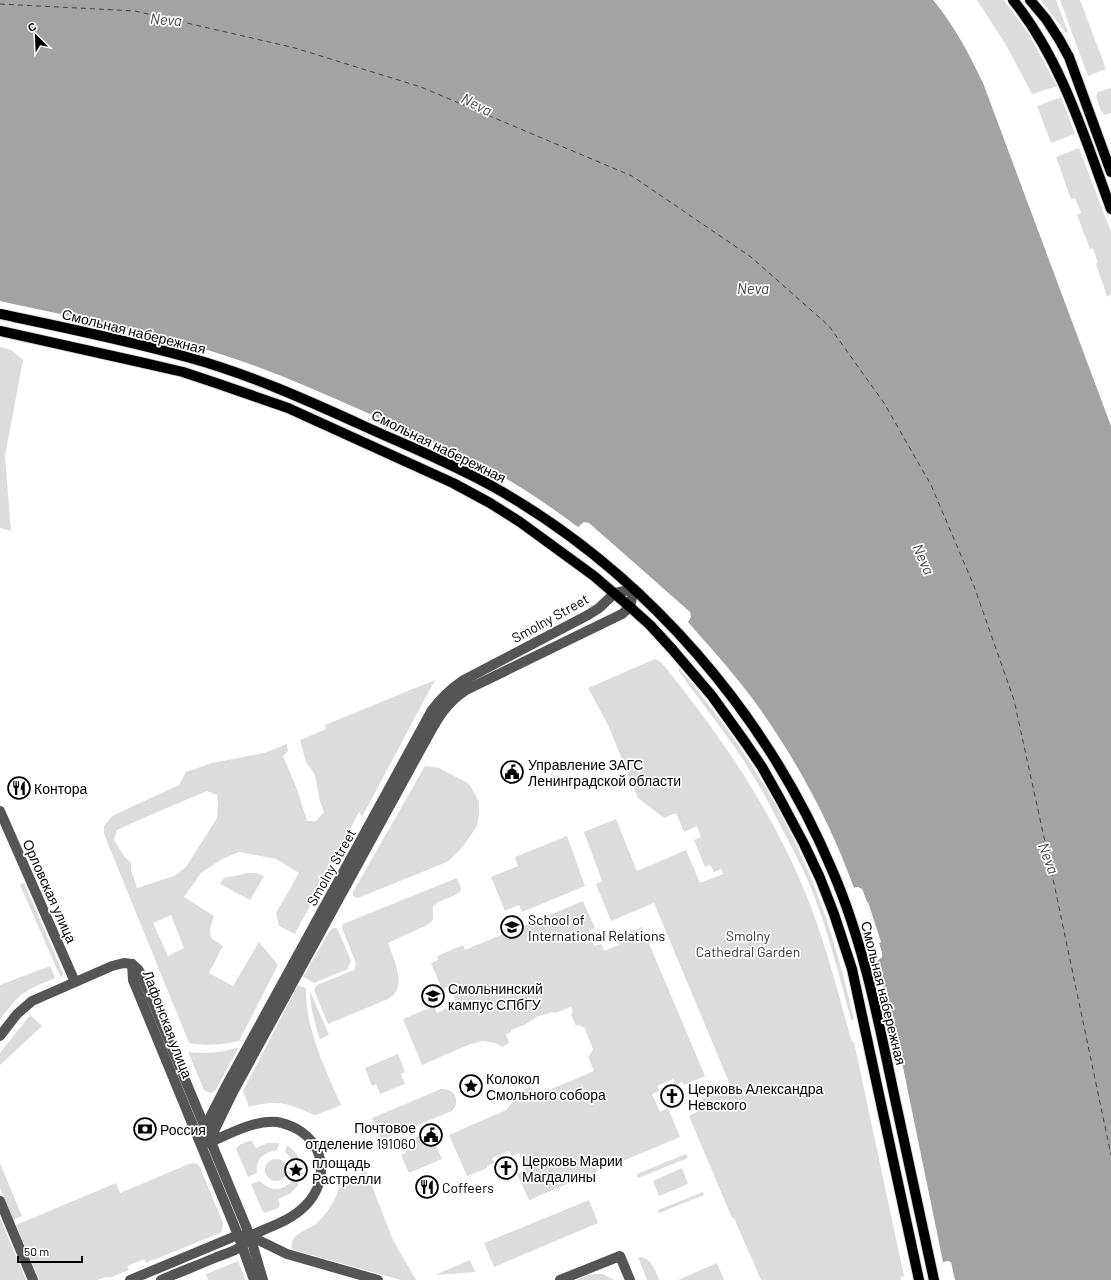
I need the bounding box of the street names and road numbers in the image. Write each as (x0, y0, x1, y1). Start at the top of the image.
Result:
street label: Смольная набережная (60, 305, 208, 357)
street label: Смольная набережная (369, 406, 509, 486)
street label: Smolny Street (509, 590, 591, 646)
street label: Smolny Street (303, 826, 359, 908)
street label: Орловская улица (20, 837, 81, 946)
street label: Смольная набережная (858, 919, 910, 1067)
street label: Лафонская улица (140, 968, 196, 1080)

